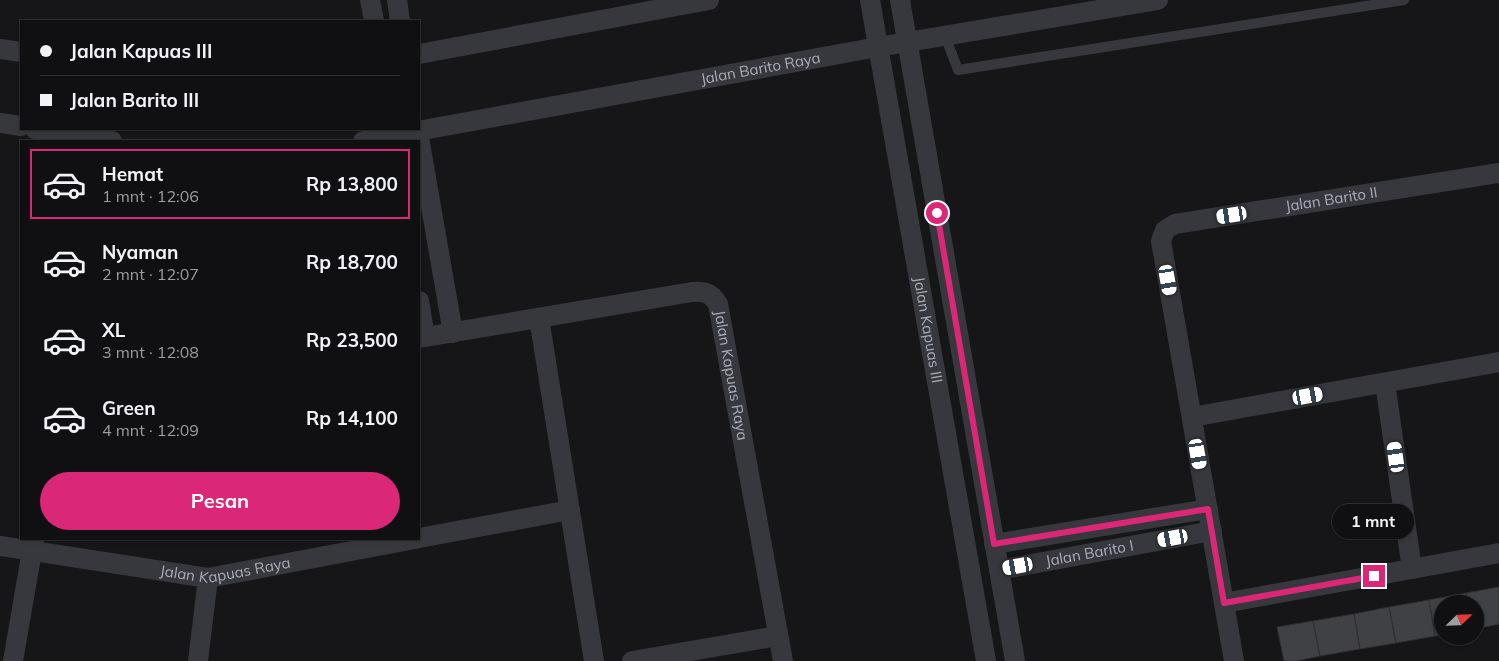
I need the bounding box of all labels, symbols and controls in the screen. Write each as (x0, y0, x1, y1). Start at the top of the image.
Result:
text: Jalan Kapuas III (70, 39, 212, 63)
street label: Jalan Barito Raya (699, 48, 822, 88)
text: Jalan Barito III (70, 88, 199, 112)
icon: car (42, 162, 87, 207)
text: Hemat (102, 162, 163, 186)
text: Rp 13,800 (306, 172, 398, 196)
street label: Jalan Barito II (1284, 182, 1379, 215)
text: 1 mnt · 12:06 (102, 186, 199, 206)
route start (926, 202, 948, 224)
car (1216, 205, 1247, 225)
icon: car (42, 240, 87, 285)
text: Nyaman (102, 240, 179, 264)
text: Rp 18,700 (306, 250, 398, 274)
text: 2 mnt · 12:07 (102, 264, 199, 284)
car (1158, 264, 1177, 296)
street label: Jalan Kapuas III (910, 275, 947, 384)
street label: Jalan Kapuas Raya (710, 309, 753, 442)
icon: car (42, 318, 87, 363)
text: XL (102, 318, 125, 342)
text: Rp 23,500 (306, 328, 398, 352)
text: 3 mnt · 12:08 (102, 342, 199, 362)
car (1291, 386, 1324, 406)
icon: car (42, 396, 87, 441)
text: Green (102, 396, 156, 420)
text: Rp 14,100 (306, 406, 398, 430)
text: 4 mnt · 12:09 (102, 420, 199, 440)
car (1188, 438, 1207, 470)
car (1386, 441, 1405, 473)
button: Pesan (40, 472, 400, 530)
callout: 1 mnt (1333, 504, 1415, 538)
text: 1 mnt (1351, 511, 1395, 531)
car (1156, 528, 1189, 548)
street label: Jalan Barito I (1044, 536, 1135, 570)
street label: Jalan Kapuas Raya (159, 553, 292, 587)
car (1001, 556, 1034, 576)
route end (1363, 565, 1385, 587)
north arrow (1434, 595, 1484, 645)
map controls (1434, 595, 1484, 645)

